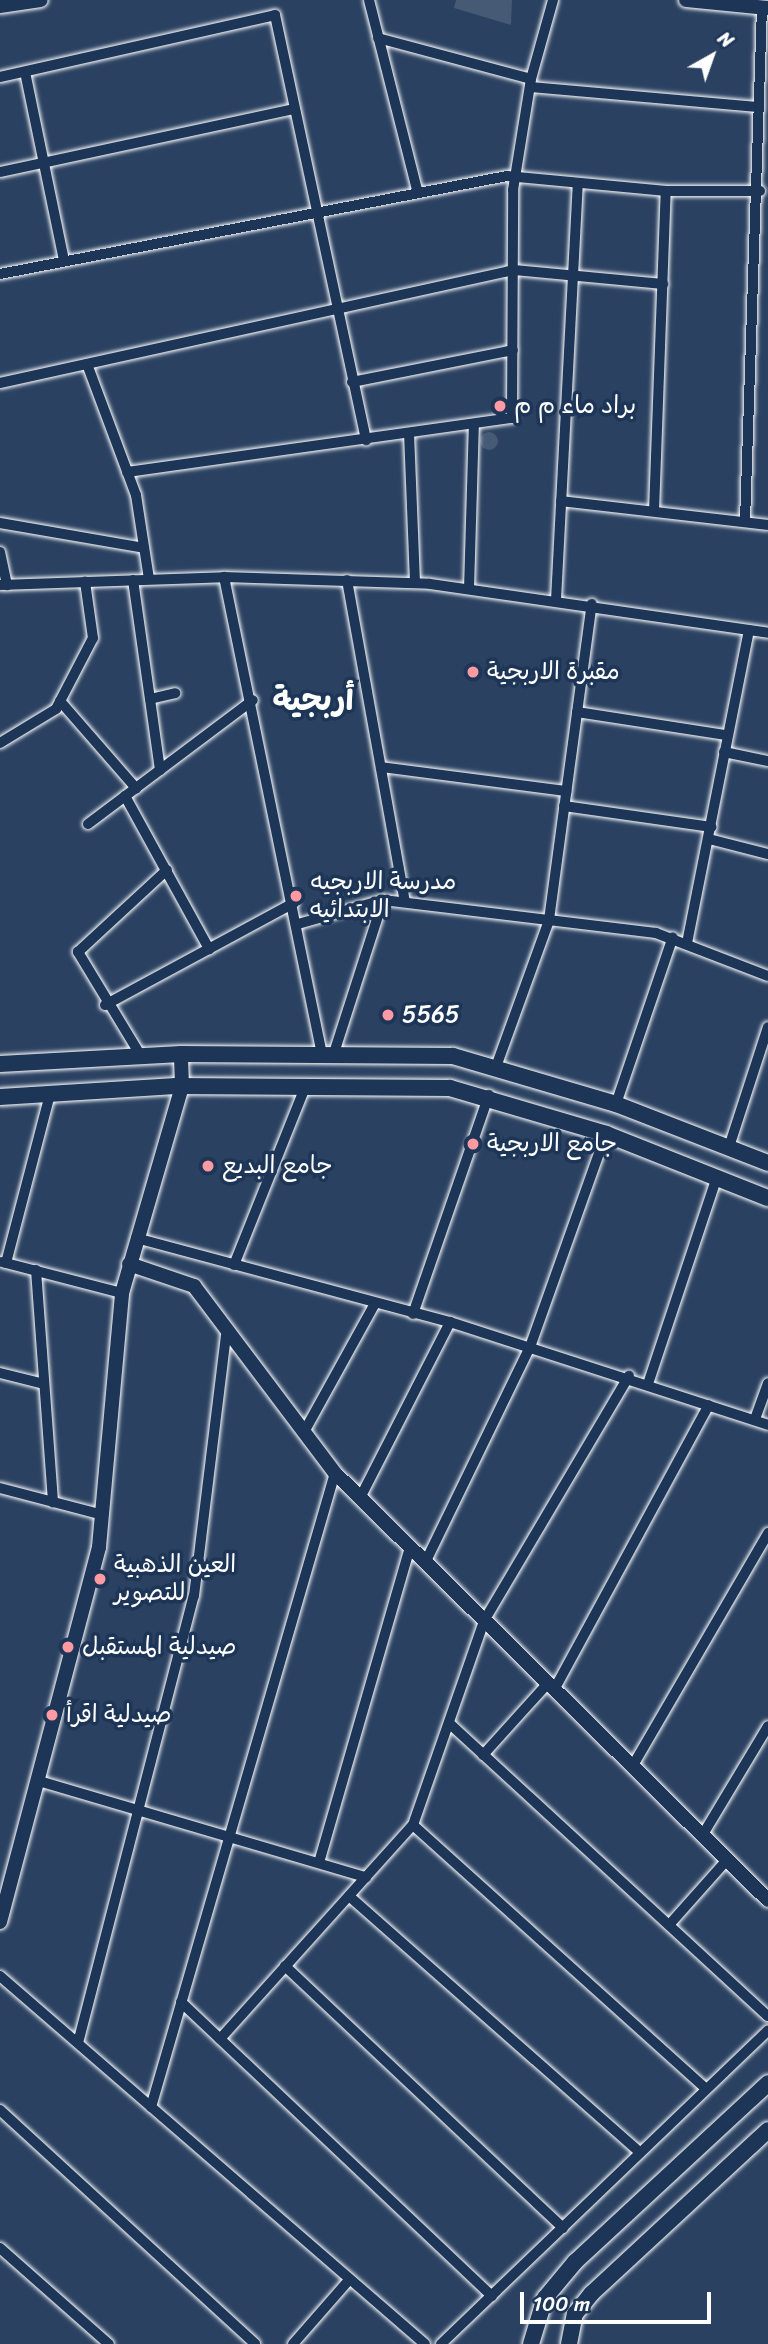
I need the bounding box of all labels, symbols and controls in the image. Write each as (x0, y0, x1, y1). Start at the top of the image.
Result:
north arrow (677, 21, 747, 91)
text: N (710, 23, 741, 56)
place label: براد ماء م م (514, 392, 636, 420)
marker: براد ماء م م (492, 398, 508, 414)
place label: مقبرة الاربجية (487, 658, 620, 686)
marker: مقبرة الاربجية (465, 664, 481, 680)
district label: أربجية (272, 681, 354, 719)
place label: مدرسة الاربجيه الابتدائيه (310, 868, 456, 924)
marker: مدرسة الاربجيه الابتدائيه (288, 888, 304, 904)
place label: 5565 (402, 1001, 460, 1029)
marker: 5565 (380, 1007, 396, 1023)
place label: جامع الاربجية (487, 1130, 617, 1158)
marker: جامع الاربجية (465, 1136, 481, 1152)
place label: جامع البديع (222, 1152, 333, 1180)
marker: جامع البديع (200, 1158, 216, 1174)
place label: العين الذهبية للتصوير (114, 1551, 236, 1607)
marker: العين الذهبية للتصوير (92, 1571, 108, 1587)
place label: صيدلية المستقبل (82, 1633, 236, 1661)
marker: صيدلية المستقبل (60, 1639, 76, 1655)
place label: صيدلية اقرأ (66, 1701, 171, 1729)
marker: صيدلية اقرأ (44, 1707, 60, 1723)
scale bar (523, 2278, 714, 2322)
text: 100 m (533, 2285, 590, 2323)

